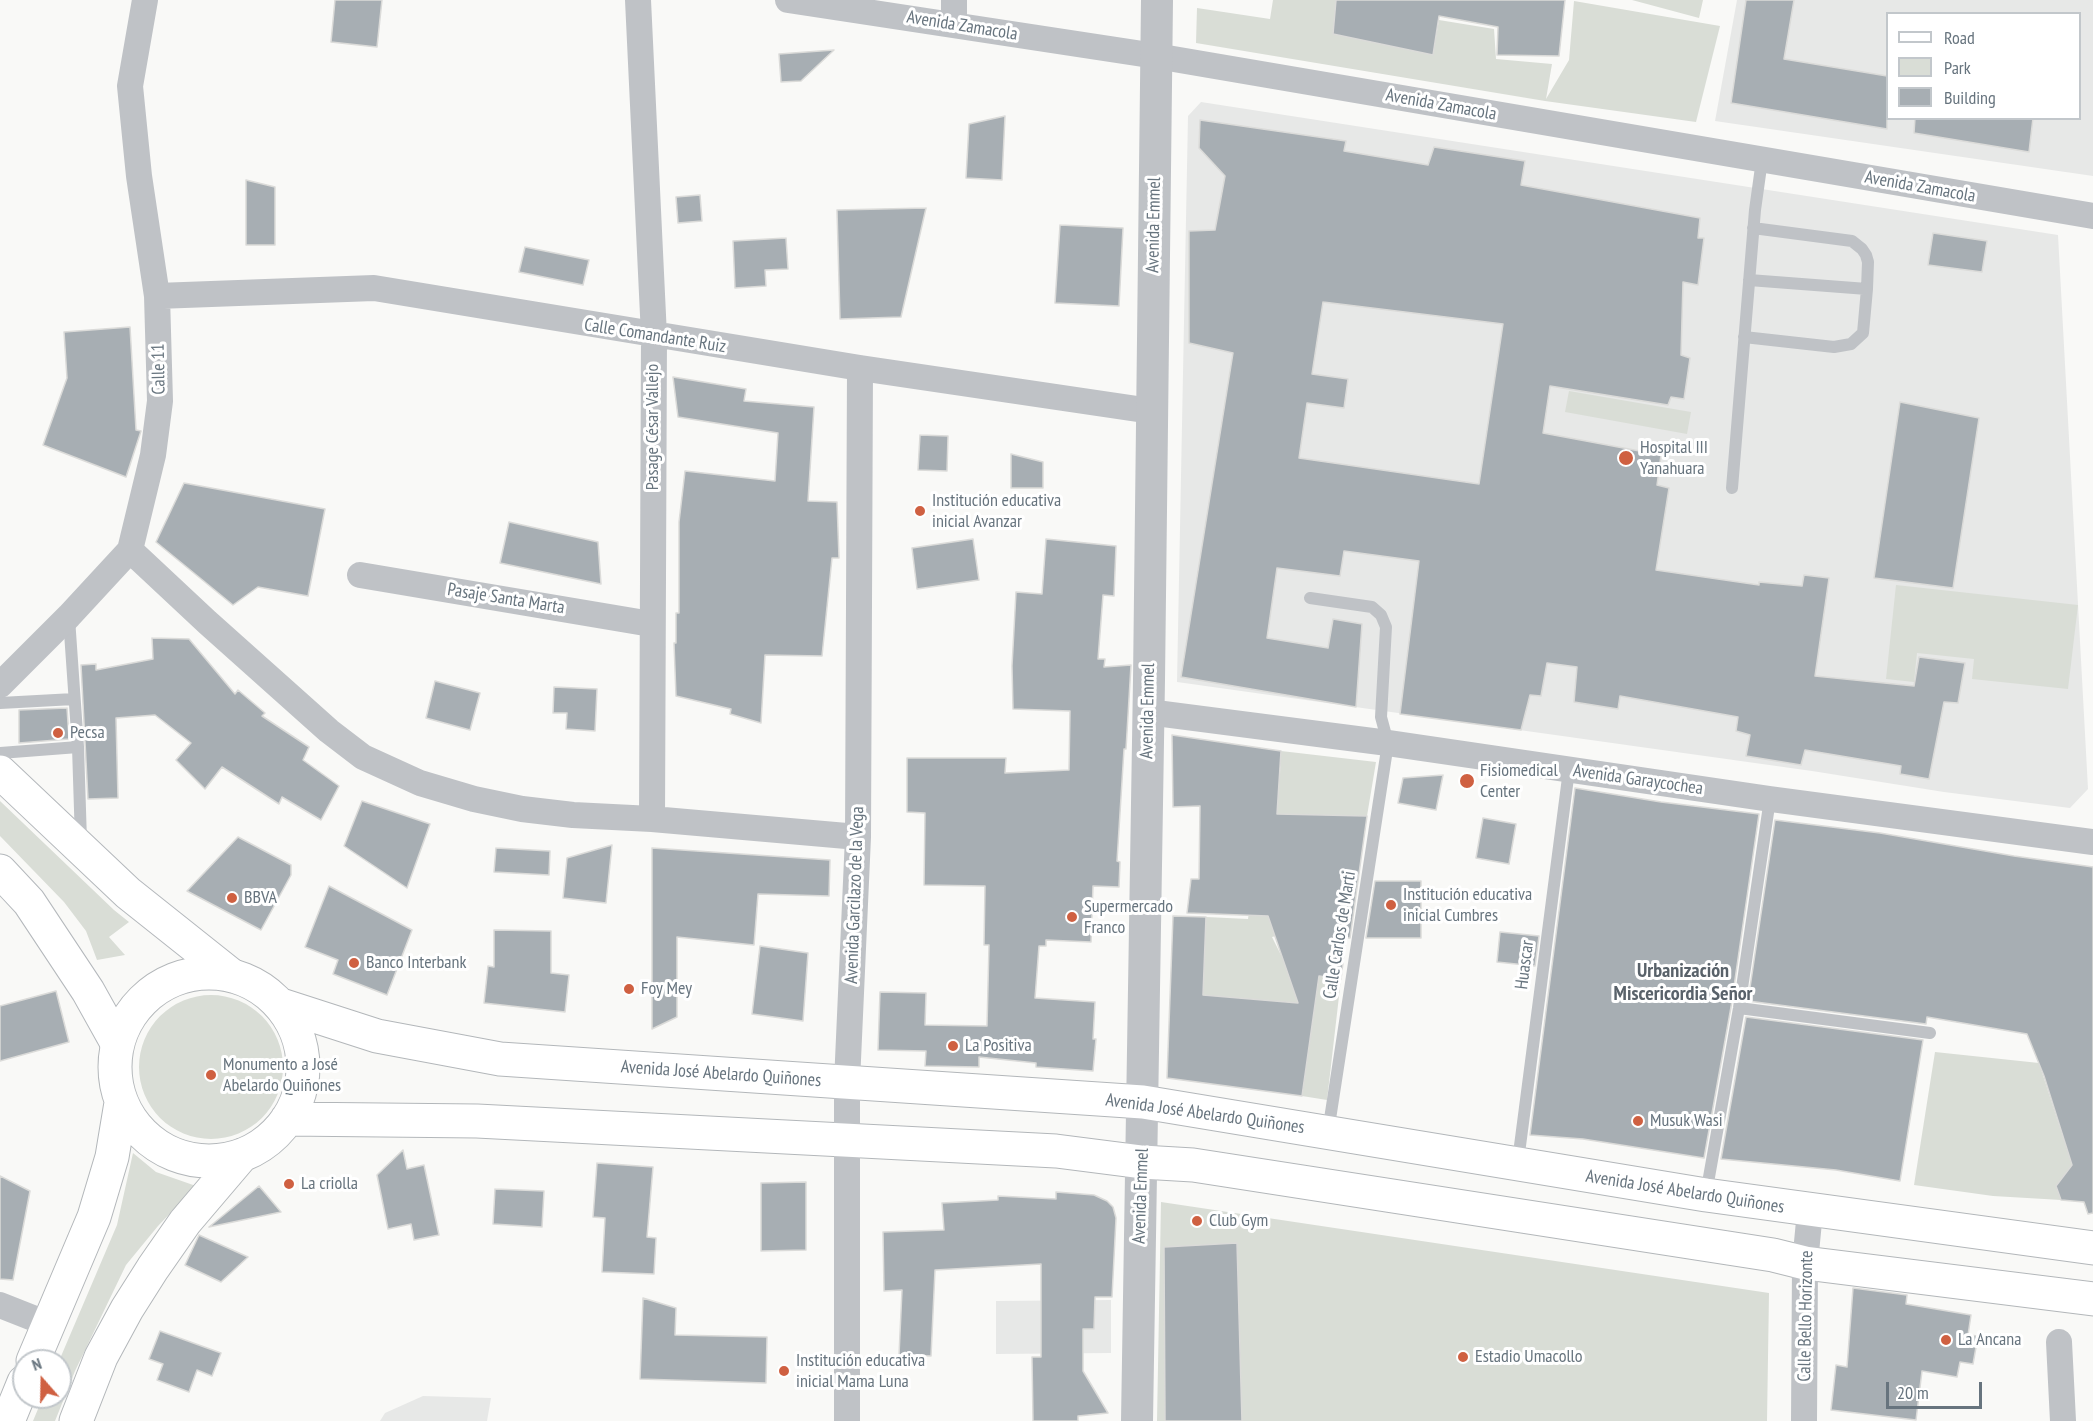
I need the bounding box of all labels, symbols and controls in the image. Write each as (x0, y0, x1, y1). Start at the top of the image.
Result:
street label: Avenida Zamacola (905, 7, 1019, 45)
legend (1886, 12, 2081, 120)
text: Road (1944, 26, 1975, 49)
text: Park (1944, 56, 1971, 79)
street label: Avenida Zamacola (1384, 85, 1498, 125)
text: Building (1944, 86, 1996, 109)
street label: Avenida Zamacola (1863, 167, 1977, 207)
street label: Avenida Emmel (1142, 177, 1166, 273)
street label: Calle Comandante Ruiz (583, 314, 727, 358)
street label: Calle 11 (148, 343, 170, 395)
street label: Pasage César Vallejo (642, 364, 664, 490)
place label: Hospital III Yanahuara (1640, 437, 1708, 480)
marker: Hospital III Yanahuara (1617, 449, 1635, 467)
place label: Institución educativa inicial Avanzar (932, 490, 1061, 532)
marker: Institución educativa inicial Avanzar (913, 504, 927, 518)
street label: Pasaje Santa Marta (446, 579, 566, 619)
street label: Avenida Emmel (1136, 663, 1160, 759)
place label: Pecsa (70, 722, 105, 744)
marker: Pecsa (51, 726, 65, 740)
place label: Fisiomedical Center (1480, 760, 1558, 802)
street label: Avenida Garaycochea (1572, 760, 1704, 800)
marker: Fisiomedical Center (1458, 772, 1476, 790)
street label: Avenida Garcilazo de la Vega (841, 806, 869, 984)
street label: Calle Carlos de Marti (1319, 870, 1361, 1000)
place label: Institución educativa inicial Cumbres (1403, 884, 1532, 926)
place label: BBVA (244, 887, 277, 909)
marker: BBVA (225, 891, 239, 905)
place label: Supermercado Franco (1084, 896, 1173, 938)
marker: Institución educativa inicial Cumbres (1384, 898, 1398, 912)
marker: Supermercado Franco (1065, 910, 1079, 924)
street label: Huascar (1511, 939, 1539, 991)
place label: Banco Interbank (366, 952, 466, 974)
marker: Banco Interbank (347, 956, 361, 970)
district label: Urbanización Miscericordia Señor (1614, 959, 1752, 1006)
place label: Foy Mey (641, 978, 692, 1000)
marker: Foy Mey (622, 982, 636, 996)
place label: La Positiva (965, 1035, 1032, 1057)
marker: La Positiva (946, 1039, 960, 1053)
place label: Monumento a José Abelardo Quiñones (223, 1054, 341, 1096)
street label: Avenida José Abelardo Quiñones (620, 1056, 822, 1092)
marker: Monumento a José Abelardo Quiñones (204, 1068, 218, 1082)
street label: Avenida José Abelardo Quiñones (1104, 1089, 1306, 1139)
place label: Musuk Wasi (1650, 1110, 1723, 1132)
marker: Musuk Wasi (1631, 1114, 1645, 1128)
street label: Avenida Emmel (1129, 1148, 1153, 1244)
street label: Avenida José Abelardo Quiñones (1584, 1166, 1786, 1218)
place label: La criolla (301, 1173, 358, 1195)
marker: La criolla (282, 1177, 296, 1191)
place label: Club Gym (1209, 1210, 1268, 1232)
marker: Club Gym (1190, 1214, 1204, 1228)
street label: Calle Bello Horizonte (1794, 1250, 1818, 1382)
place label: La Ancana (1958, 1329, 2021, 1351)
marker: La Ancana (1939, 1333, 1953, 1347)
place label: Estadio Umacollo (1475, 1346, 1583, 1368)
north arrow (12, 1349, 72, 1409)
place label: Institución educativa inicial Mama Luna (796, 1350, 925, 1392)
marker: Estadio Umacollo (1456, 1350, 1470, 1364)
text: N (29, 1353, 44, 1375)
marker: Institución educativa inicial Mama Luna (777, 1364, 791, 1378)
scale bar (1889, 1370, 1985, 1408)
text: 20 m (1897, 1381, 1929, 1404)

